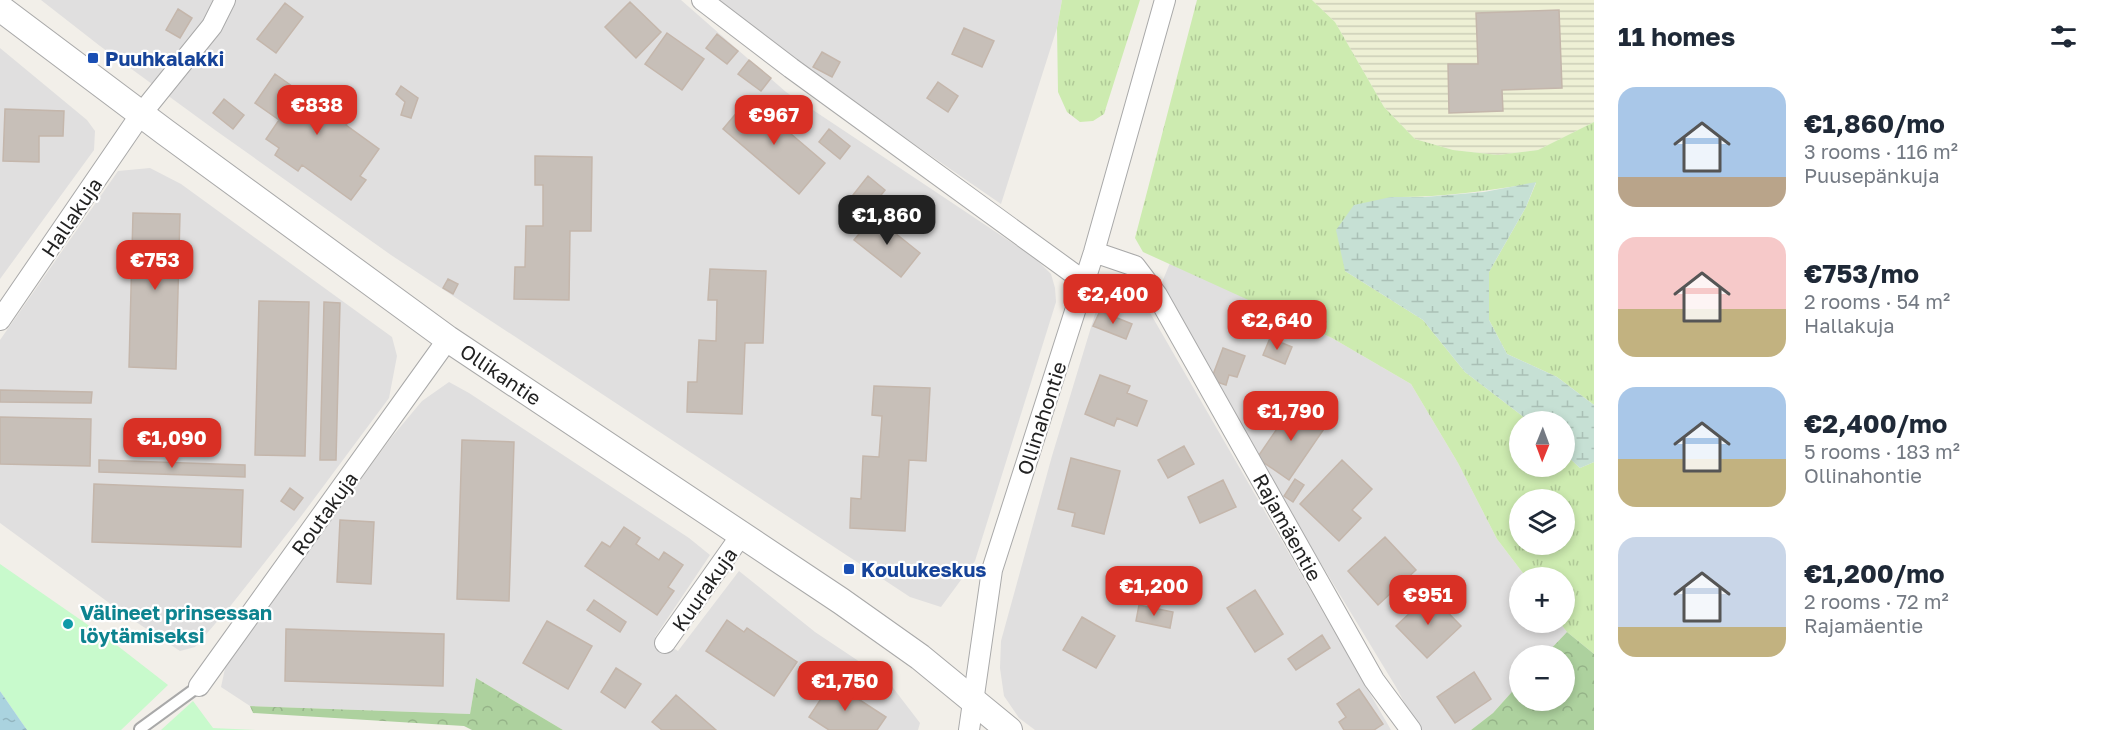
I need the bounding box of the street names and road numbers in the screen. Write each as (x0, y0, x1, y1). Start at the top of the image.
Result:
street label: Hallakuja (36, 173, 106, 261)
street label: Ollikantie (456, 338, 546, 410)
street label: Ollinahontie (1011, 358, 1071, 478)
street label: Routakuja (286, 467, 362, 559)
street label: Rajamäentie (1249, 469, 1327, 585)
street label: Kuurakuja (666, 543, 742, 635)

